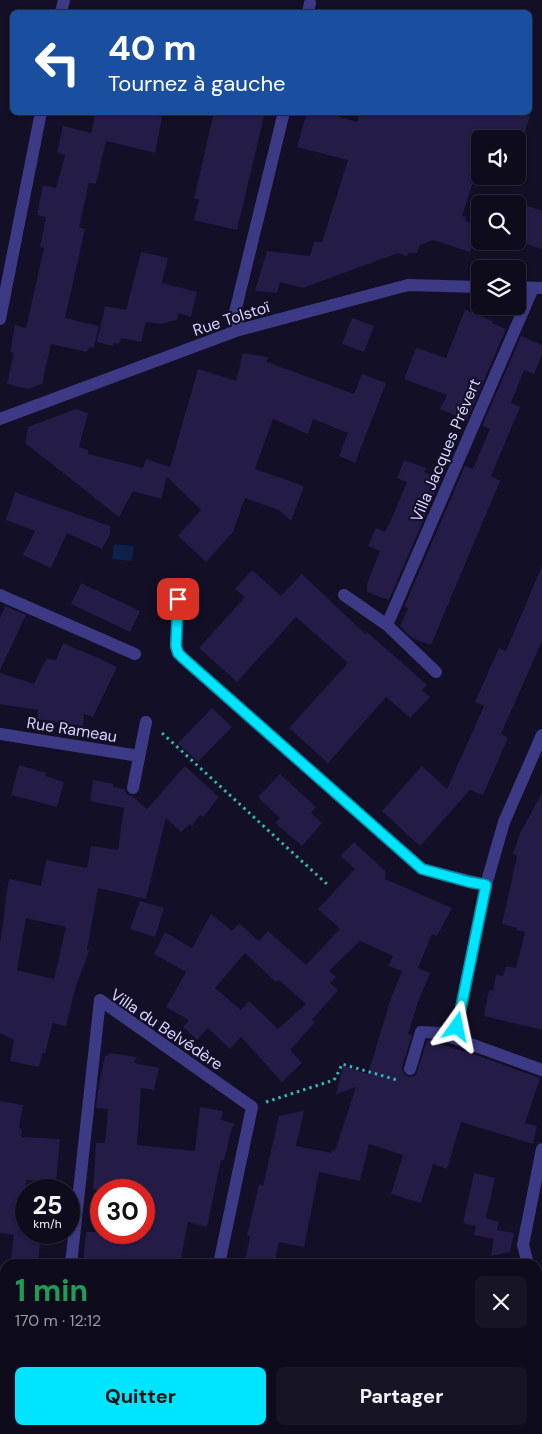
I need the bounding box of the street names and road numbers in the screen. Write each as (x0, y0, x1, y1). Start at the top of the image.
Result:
street label: Rue Tolstoï (190, 296, 273, 341)
street label: Villa Jacques Prévert (406, 375, 485, 525)
street label: Rue Rameau (25, 712, 119, 747)
street label: Villa du Belvédère (106, 984, 227, 1075)

